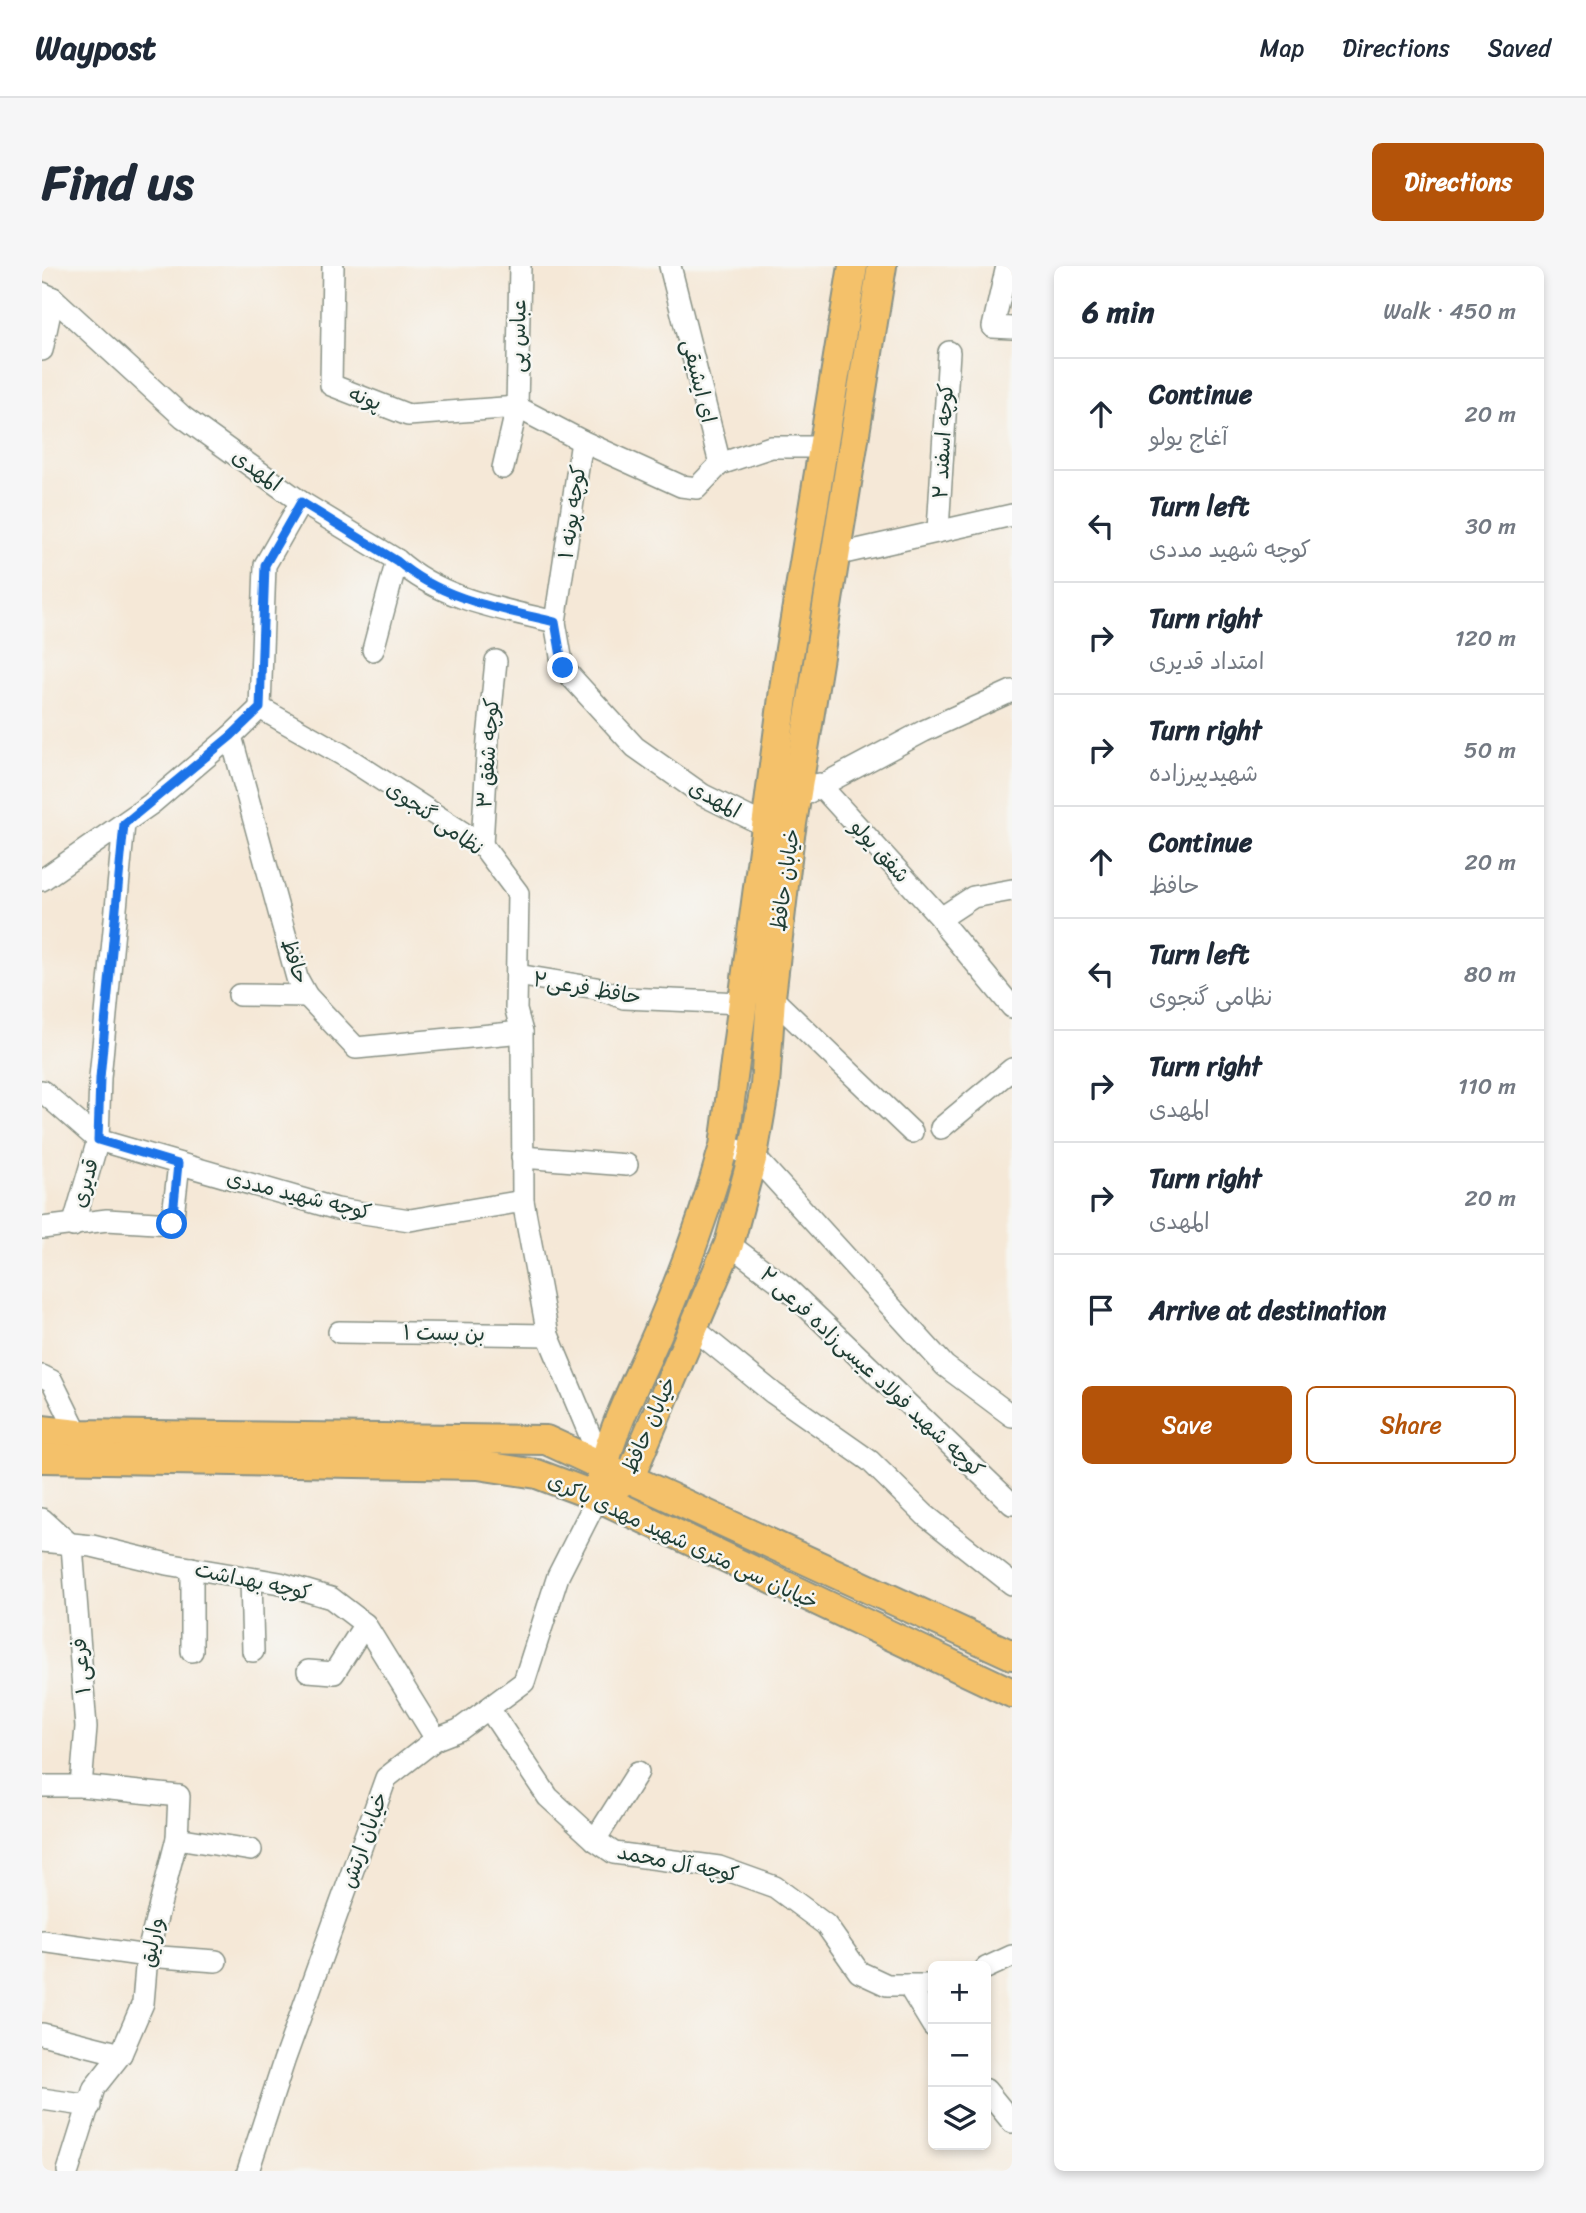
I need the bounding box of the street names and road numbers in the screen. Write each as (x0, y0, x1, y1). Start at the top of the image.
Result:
street label: عباس پی (498, 299, 538, 373)
street label: ای ایشیقی (670, 335, 728, 427)
street label: پونه (343, 374, 387, 422)
street label: کوچه اسفند ۲ (921, 382, 965, 500)
street label: المهدی (223, 438, 291, 502)
street label: کوچه پونه ۱ (547, 462, 597, 562)
street label: کوچه شفق ۳ (465, 696, 511, 810)
street label: المهدی (682, 769, 748, 829)
street label: نظامی گنجوی (378, 770, 492, 866)
street label: شفق یولو (840, 809, 920, 892)
street label: خیابان حافظ (759, 826, 811, 934)
street label: حافظ (270, 933, 320, 989)
street label: حافظ فرعی۲ (530, 960, 644, 1016)
street label: قدیری (60, 1154, 110, 1212)
street label: کوچه شهید مددی (223, 1159, 375, 1231)
street label: کوچه شهید فولاد عیسی‌زاده فرعی ۲ (750, 1257, 994, 1487)
street label: بن بست ۱ (403, 1313, 485, 1353)
street label: خیابان حافظ (611, 1370, 687, 1480)
street label: خیابان سی متری شهید مهدی باکری (541, 1461, 825, 1621)
street label: کوچه بهداشت (191, 1550, 315, 1612)
street label: فرعی ۱ (60, 1636, 102, 1696)
street label: خیابان ارتش (329, 1786, 399, 1894)
street label: کوچه آل محمد (614, 1833, 742, 1893)
street label: وارلیق (128, 1913, 176, 1971)

